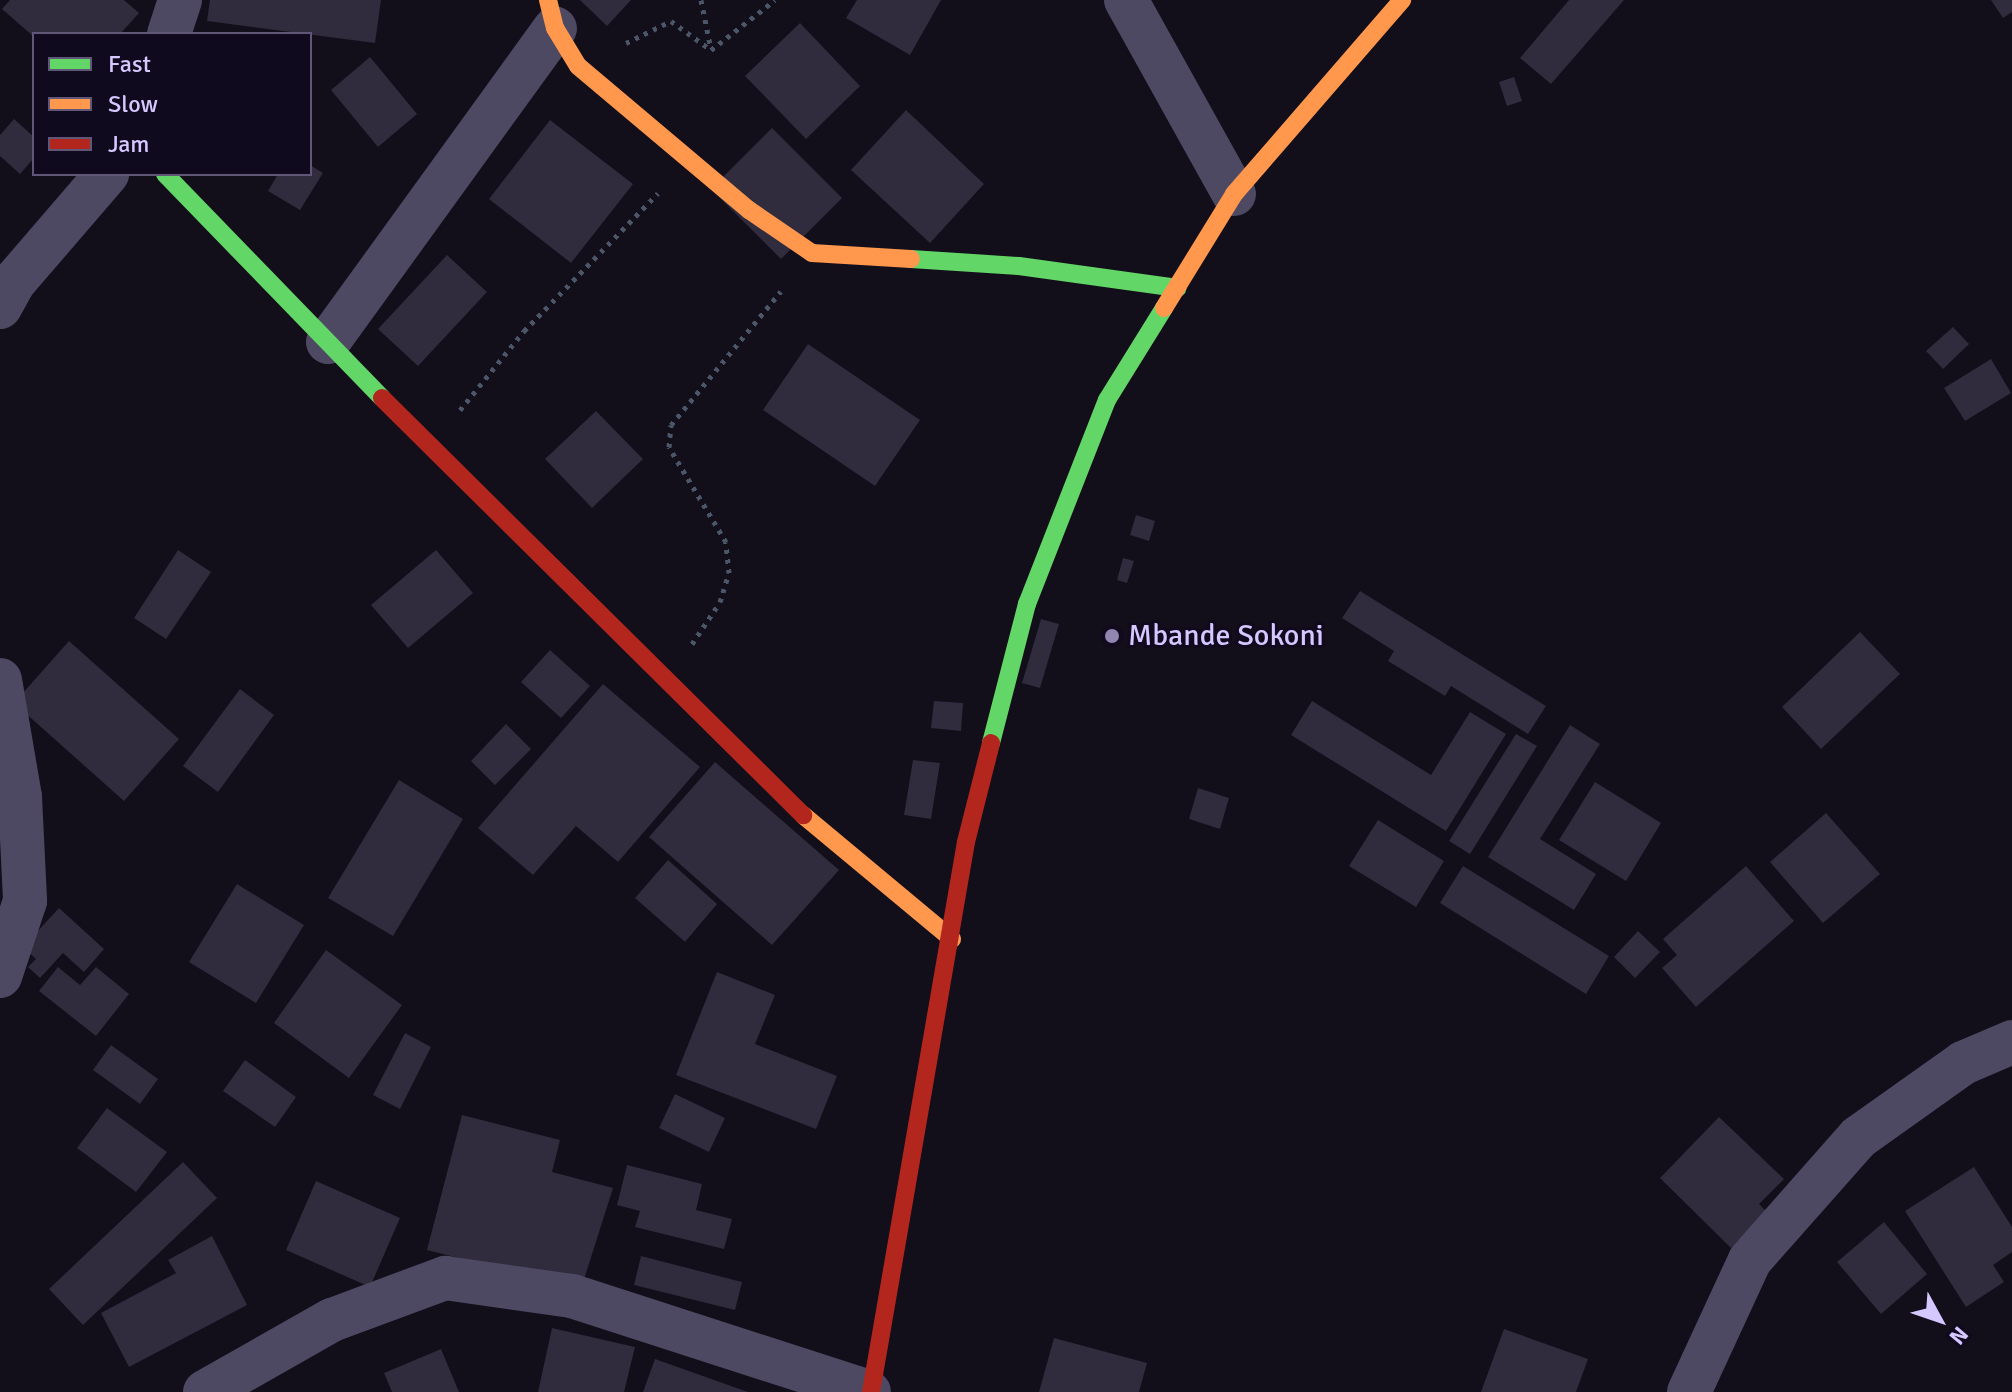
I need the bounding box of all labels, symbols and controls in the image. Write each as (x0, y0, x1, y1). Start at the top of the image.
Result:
legend (32, 32, 312, 176)
text: Fast (108, 49, 151, 79)
text: Slow (108, 89, 158, 119)
text: Jam (108, 129, 149, 159)
place label: Mbande Sokoni (1128, 618, 1324, 654)
marker: Mbande Sokoni (1103, 627, 1121, 645)
north arrow (1900, 1280, 1980, 1360)
text: N (1944, 1321, 1974, 1350)

